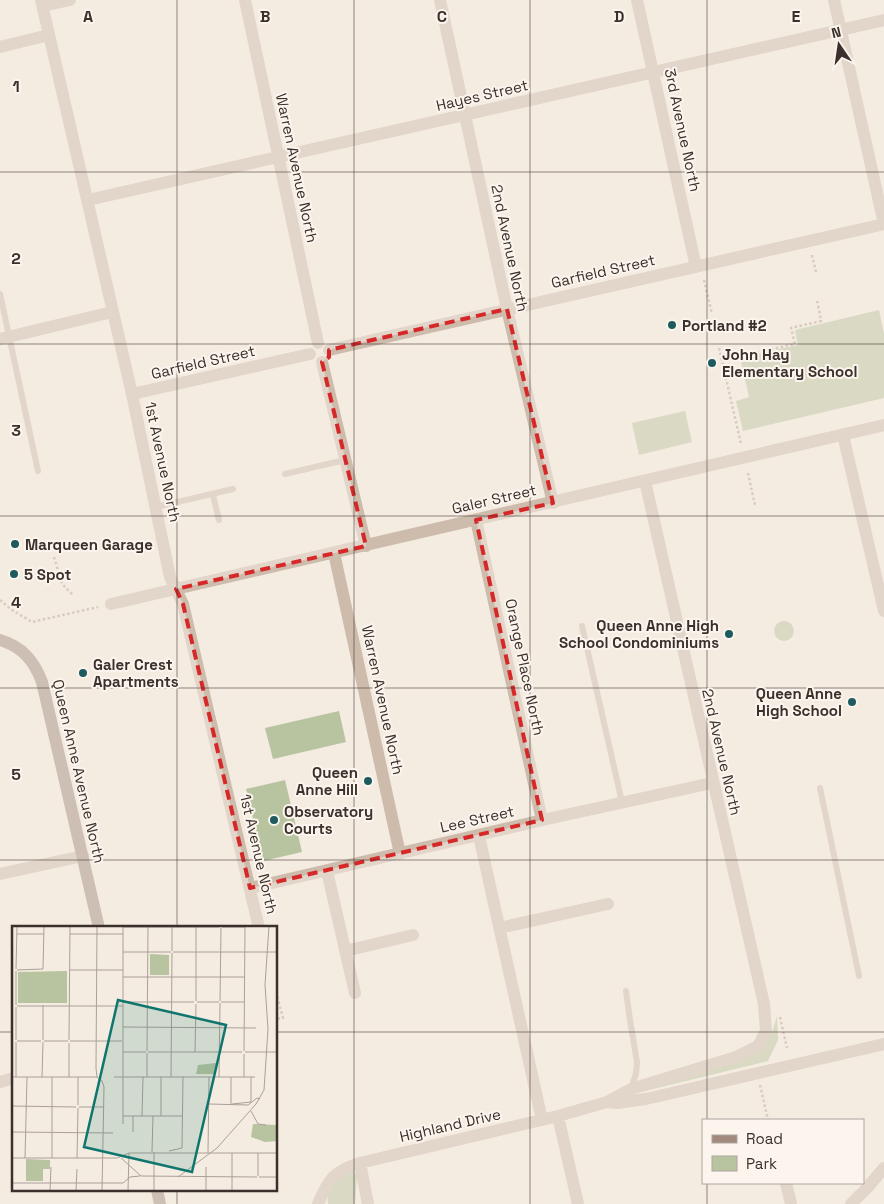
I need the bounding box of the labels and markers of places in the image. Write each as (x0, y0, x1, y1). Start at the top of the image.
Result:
place label: Portland #2 (682, 316, 767, 335)
marker: Portland #2 (666, 319, 678, 331)
place label: John Hay Elementary School (722, 345, 857, 381)
marker: John Hay Elementary School (706, 357, 718, 369)
place label: Marqueen Garage (25, 535, 153, 554)
marker: Marqueen Garage (9, 538, 21, 550)
place label: 5 Spot (24, 565, 71, 584)
marker: 5 Spot (8, 568, 20, 580)
place label: Queen Anne High School Condominiums (559, 616, 719, 652)
marker: Queen Anne High School Condominiums (723, 628, 735, 640)
place label: Galer Crest Apartments (93, 655, 179, 691)
marker: Galer Crest Apartments (77, 667, 89, 679)
place label: Queen Anne High School (756, 684, 842, 720)
marker: Queen Anne High School (846, 696, 858, 708)
place label: Queen Anne Hill (296, 763, 358, 799)
marker: Queen Anne Hill (362, 775, 374, 787)
place label: Observatory Courts (284, 802, 373, 838)
marker: Observatory Courts (268, 814, 280, 826)

